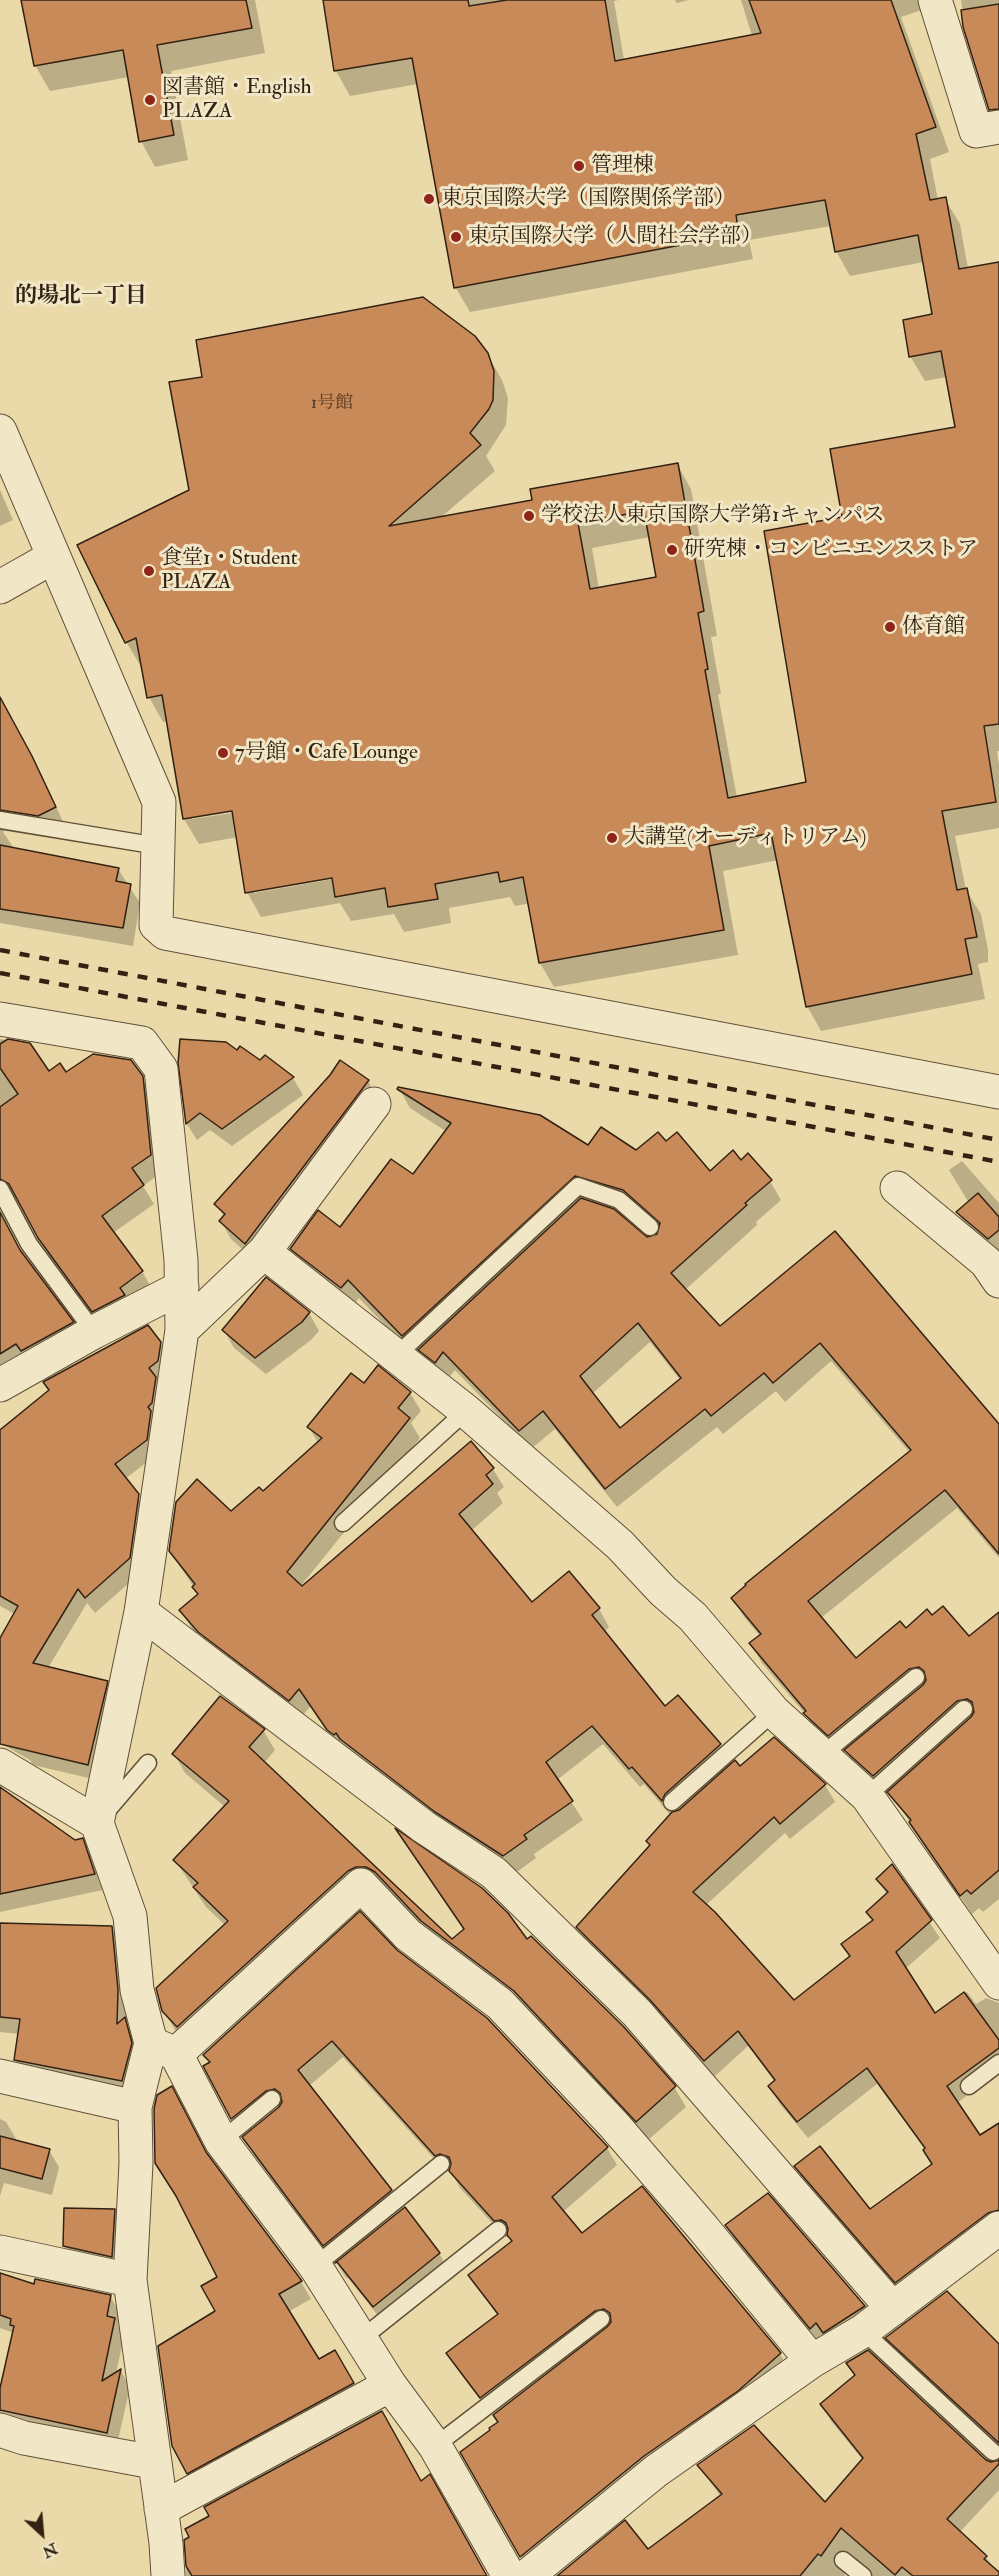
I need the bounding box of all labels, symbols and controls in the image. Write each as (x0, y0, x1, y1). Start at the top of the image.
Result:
place label: 図書館・English PLAZA (162, 75, 311, 125)
marker: 図書館・English PLAZA (143, 93, 157, 107)
place label: 管理棟 (591, 153, 654, 179)
marker: 管理棟 (572, 159, 586, 173)
place label: 東京国際大学（国際関係学部） (441, 186, 735, 212)
marker: 東京国際大学（国際関係学部） (422, 192, 436, 206)
place label: 東京国際大学（人間社会学部） (468, 224, 762, 250)
marker: 東京国際大学（人間社会学部） (449, 230, 463, 244)
district label: 的場北一丁目 (15, 284, 147, 310)
house number: 1号館 (311, 393, 353, 415)
place label: 学校法人東京国際大学第1キャンパス (541, 503, 884, 529)
marker: 学校法人東京国際大学第1キャンパス (522, 509, 536, 523)
place label: 研究棟・コンビニエンスストア (684, 537, 978, 563)
marker: 研究棟・コンビニエンスストア (665, 543, 679, 557)
place label: 食堂1・Student PLAZA (161, 546, 297, 596)
marker: 食堂1・Student PLAZA (142, 564, 156, 578)
place label: 体育館 (902, 614, 965, 640)
marker: 体育館 (883, 620, 897, 634)
place label: 7号館・Cafe Lounge (235, 740, 418, 766)
marker: 7号館・Cafe Lounge (216, 746, 230, 760)
place label: 大講堂(オーディトリアム) (624, 825, 866, 851)
marker: 大講堂(オーディトリアム) (605, 831, 619, 845)
north arrow (12, 2504, 72, 2564)
text: N (39, 2538, 61, 2562)

